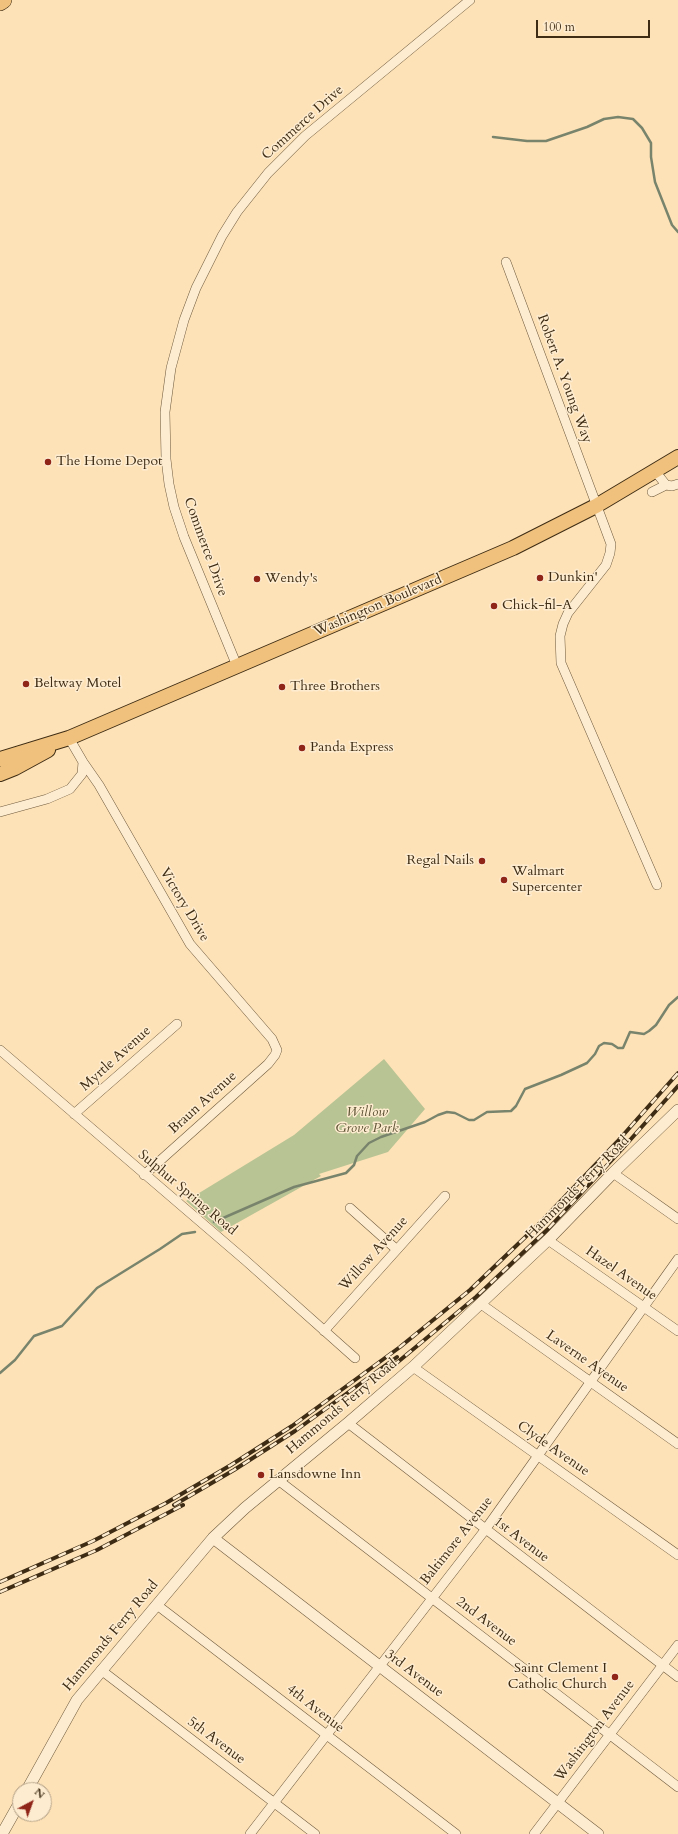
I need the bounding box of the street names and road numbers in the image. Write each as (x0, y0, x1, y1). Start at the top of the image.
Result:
street label: Commerce Drive (259, 82, 347, 164)
street label: Robert A. Young Way (533, 312, 595, 446)
street label: Commerce Drive (179, 495, 231, 599)
street label: Washington Boulevard (311, 571, 445, 641)
street label: Victory Drive (155, 865, 213, 945)
street label: Myrtle Avenue (77, 1023, 155, 1095)
street label: Braun Avenue (166, 1068, 240, 1138)
street label: Hammonds Ferry Road (523, 1133, 633, 1243)
street label: Sulphur Spring Road (134, 1147, 240, 1239)
street label: Willow Avenue (336, 1213, 412, 1295)
street label: Hazel Avenue (582, 1243, 660, 1305)
street label: Laverne Avenue (543, 1327, 631, 1397)
street label: Hammonds Ferry Road (283, 1356, 401, 1458)
street label: Clyde Avenue (514, 1418, 592, 1480)
street label: Baltimore Avenue (417, 1493, 497, 1589)
street label: 1st Avenue (490, 1514, 552, 1566)
street label: Hammonds Ferry Road (60, 1577, 162, 1695)
street label: 2nd Avenue (452, 1594, 520, 1650)
street label: 3rd Avenue (381, 1647, 447, 1701)
street label: Washington Avenue (551, 1677, 639, 1785)
street label: 4th Avenue (283, 1681, 347, 1737)
street label: 5th Avenue (184, 1714, 248, 1768)

